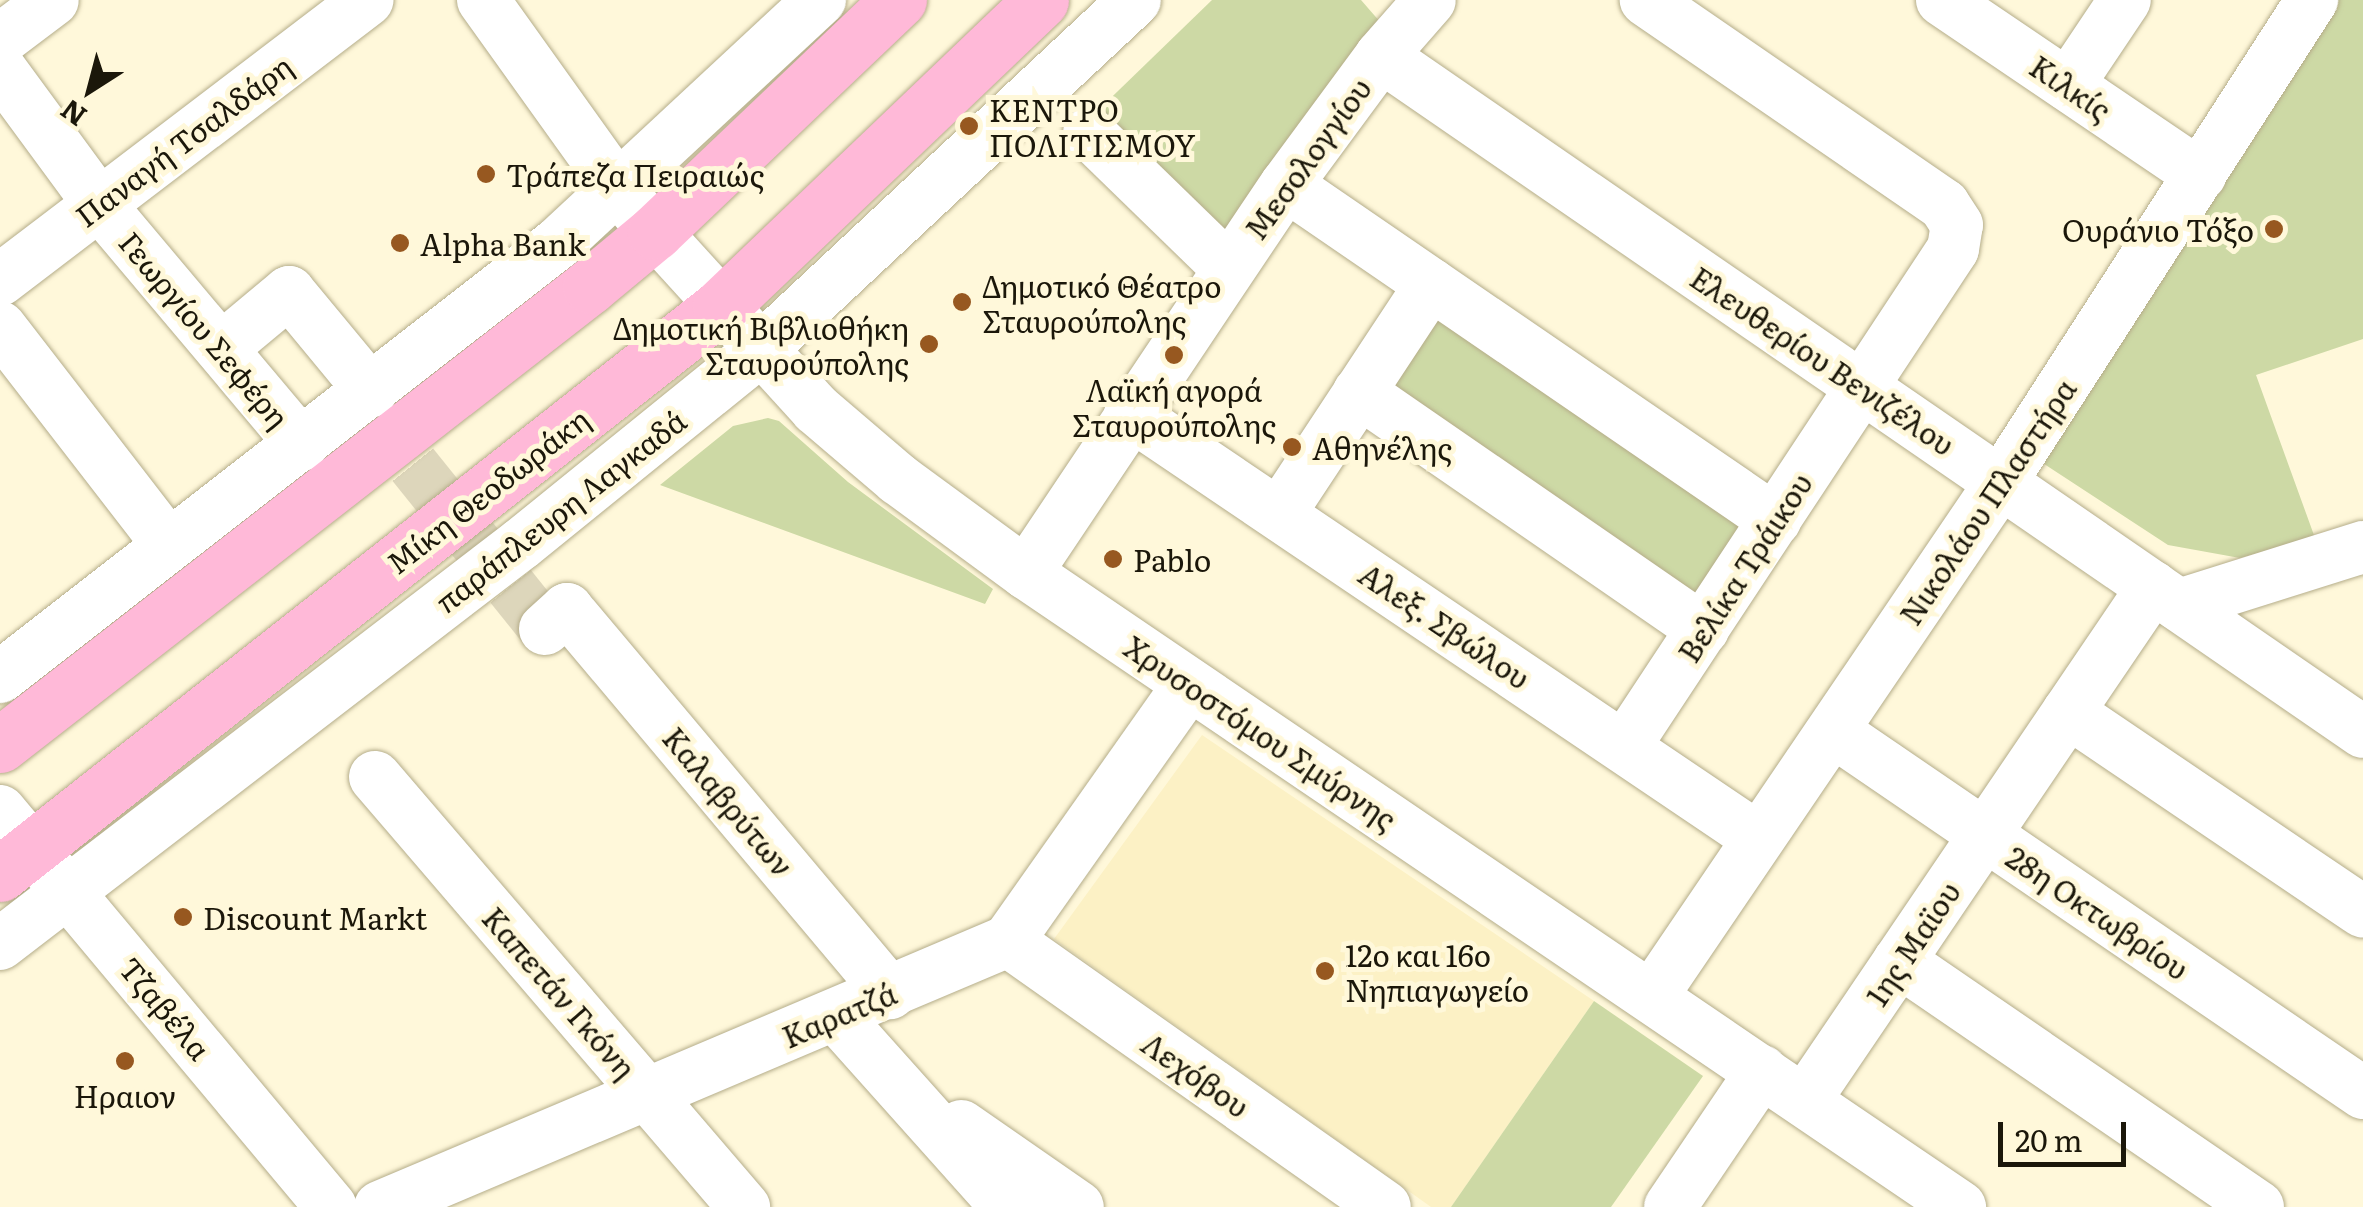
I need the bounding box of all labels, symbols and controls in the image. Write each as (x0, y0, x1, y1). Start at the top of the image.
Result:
north arrow (40, 40, 140, 140)
street label: Παναγή Τσαλδάρη (68, 47, 298, 233)
street label: Κιλκίς (2024, 47, 2118, 127)
street label: Μεσολογγίου (1236, 70, 1378, 246)
text: N (51, 90, 94, 138)
place label: ΚΕΝΤΡΟ ΠΟΛΙΤΙΣΜΟΥ (989, 91, 1196, 162)
marker: ΚΕΝΤΡΟ ΠΟΛΙΤΙΣΜΟΥ (958, 115, 980, 137)
place label: Τράπεζα Πειραιώς (506, 156, 764, 192)
marker: Τράπεζα Πειραιώς (475, 163, 497, 185)
place label: Ουράνιο Τόξο (2062, 211, 2254, 247)
marker: Ουράνιο Τόξο (2263, 218, 2285, 240)
street label: Γεωργίου Σεφέρη (113, 224, 297, 434)
place label: Alpha Bank (420, 225, 586, 261)
marker: Alpha Bank (389, 232, 411, 254)
street label: Ελευθερίου Βενιζέλου (1684, 258, 1962, 462)
place label: Δημοτικό Θέατρο Σταυρούπολης (982, 267, 1221, 338)
marker: Δημοτικό Θέατρο Σταυρούπολης (951, 291, 973, 313)
place label: Δημοτική Βιβλιοθήκη Σταυρούπολης (613, 309, 909, 380)
marker: Δημοτική Βιβλιοθήκη Σταυρούπολης (918, 333, 940, 355)
marker: Λαϊκή αγορά Σταυρούπολης (1163, 344, 1185, 366)
place label: Λαϊκή αγορά Σταυρούπολης (1072, 371, 1276, 442)
street label: Νικολάου Πλαστήρα (1891, 371, 2083, 631)
street label: Μίκη Θεοδωράκη (379, 400, 595, 580)
street label: παράπλευρη Λαγκαδά (428, 401, 692, 619)
place label: Αθηνέλης (1312, 429, 1452, 465)
marker: Αθηνέλης (1281, 436, 1303, 458)
street label: Βελίκα Τράικου (1670, 466, 1818, 668)
place label: Pablo (1133, 541, 1211, 577)
marker: Pablo (1102, 548, 1124, 570)
street label: Αλεξ. Σβώλου (1353, 555, 1537, 695)
street label: Χρυσοστόμου Σμύρνης (1118, 628, 1404, 836)
street label: Καλαβρύτων (656, 719, 802, 883)
street label: 28η Οκτωβρίου (2000, 838, 2196, 986)
street label: 1ης Μαϊου (1857, 874, 1967, 1012)
place label: Discount Markt (203, 899, 427, 935)
street label: Καπετάν Γκόνη (476, 899, 644, 1085)
marker: Discount Markt (172, 906, 194, 928)
place label: 12ο και 16ο Νηπιαγωγείο (1345, 936, 1529, 1006)
street label: Τζαβέλα (113, 950, 219, 1066)
marker: 12ο και 16ο Νηπιαγωγείο (1314, 960, 1336, 982)
street label: Καρατζά (776, 974, 902, 1054)
street label: Λεχόβου (1136, 1024, 1256, 1124)
marker: Ηραιον (114, 1050, 136, 1072)
place label: Ηραιον (74, 1077, 176, 1113)
scale bar (2003, 1102, 2130, 1164)
text: 20 m (2015, 1117, 2083, 1161)

